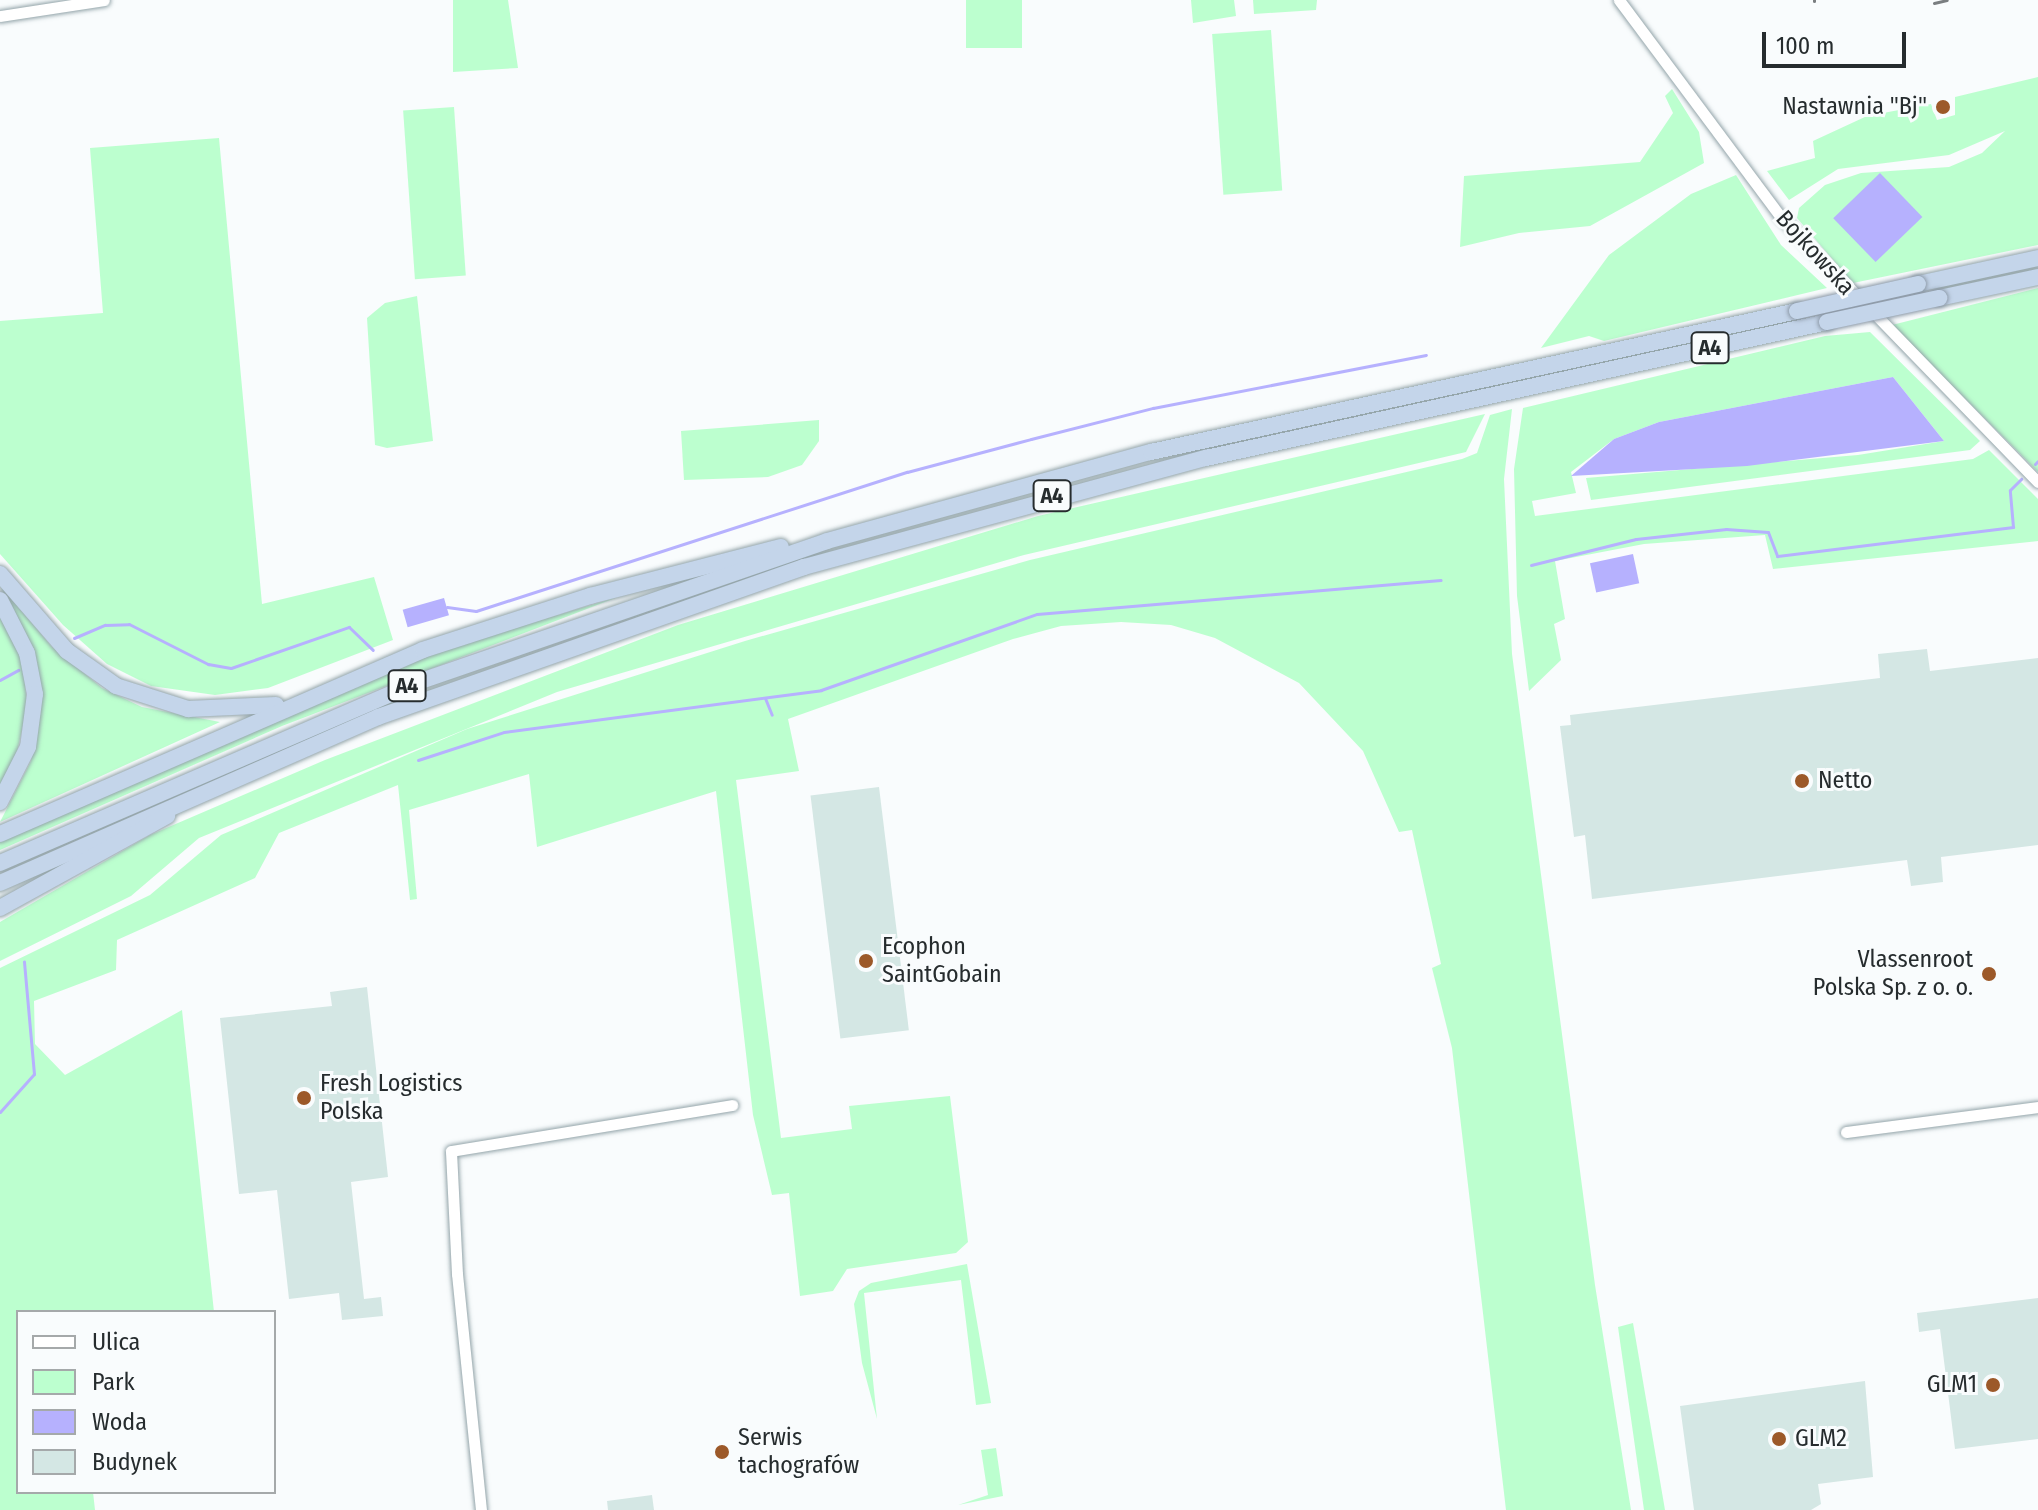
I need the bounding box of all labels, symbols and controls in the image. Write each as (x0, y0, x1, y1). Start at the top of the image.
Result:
scale bar (1766, 16, 1910, 66)
text: 100 m (1776, 32, 1834, 60)
place label: Nastawnia "Bj" (1782, 93, 1927, 121)
marker: Nastawnia "Bj" (1934, 98, 1952, 116)
street label: Bojkowska (1770, 205, 1860, 301)
road number: A4 (1690, 330, 1730, 366)
road number: A4 (1032, 478, 1072, 514)
road number: A4 (387, 668, 427, 704)
place label: Netto (1818, 767, 1872, 795)
marker: Netto (1793, 772, 1811, 790)
place label: Ecophon SaintGobain (882, 933, 1002, 989)
place label: Vlassenroot Polska Sp. z o. o. (1813, 946, 1973, 1002)
marker: Ecophon SaintGobain (857, 952, 875, 970)
marker: Vlassenroot Polska Sp. z o. o. (1980, 965, 1998, 983)
place label: Fresh Logistics Polska (320, 1070, 462, 1126)
marker: Fresh Logistics Polska (295, 1089, 313, 1107)
legend (16, 1310, 276, 1494)
text: Ulica (92, 1328, 140, 1356)
text: Park (92, 1368, 135, 1396)
place label: GLM1 (1927, 1371, 1977, 1399)
marker: GLM1 (1984, 1376, 2002, 1394)
text: Woda (92, 1408, 147, 1436)
place label: Serwis tachografów (738, 1424, 859, 1480)
place label: GLM2 (1795, 1425, 1847, 1453)
marker: GLM2 (1770, 1430, 1788, 1448)
marker: Serwis tachografów (713, 1443, 731, 1461)
text: Budynek (92, 1448, 177, 1476)

